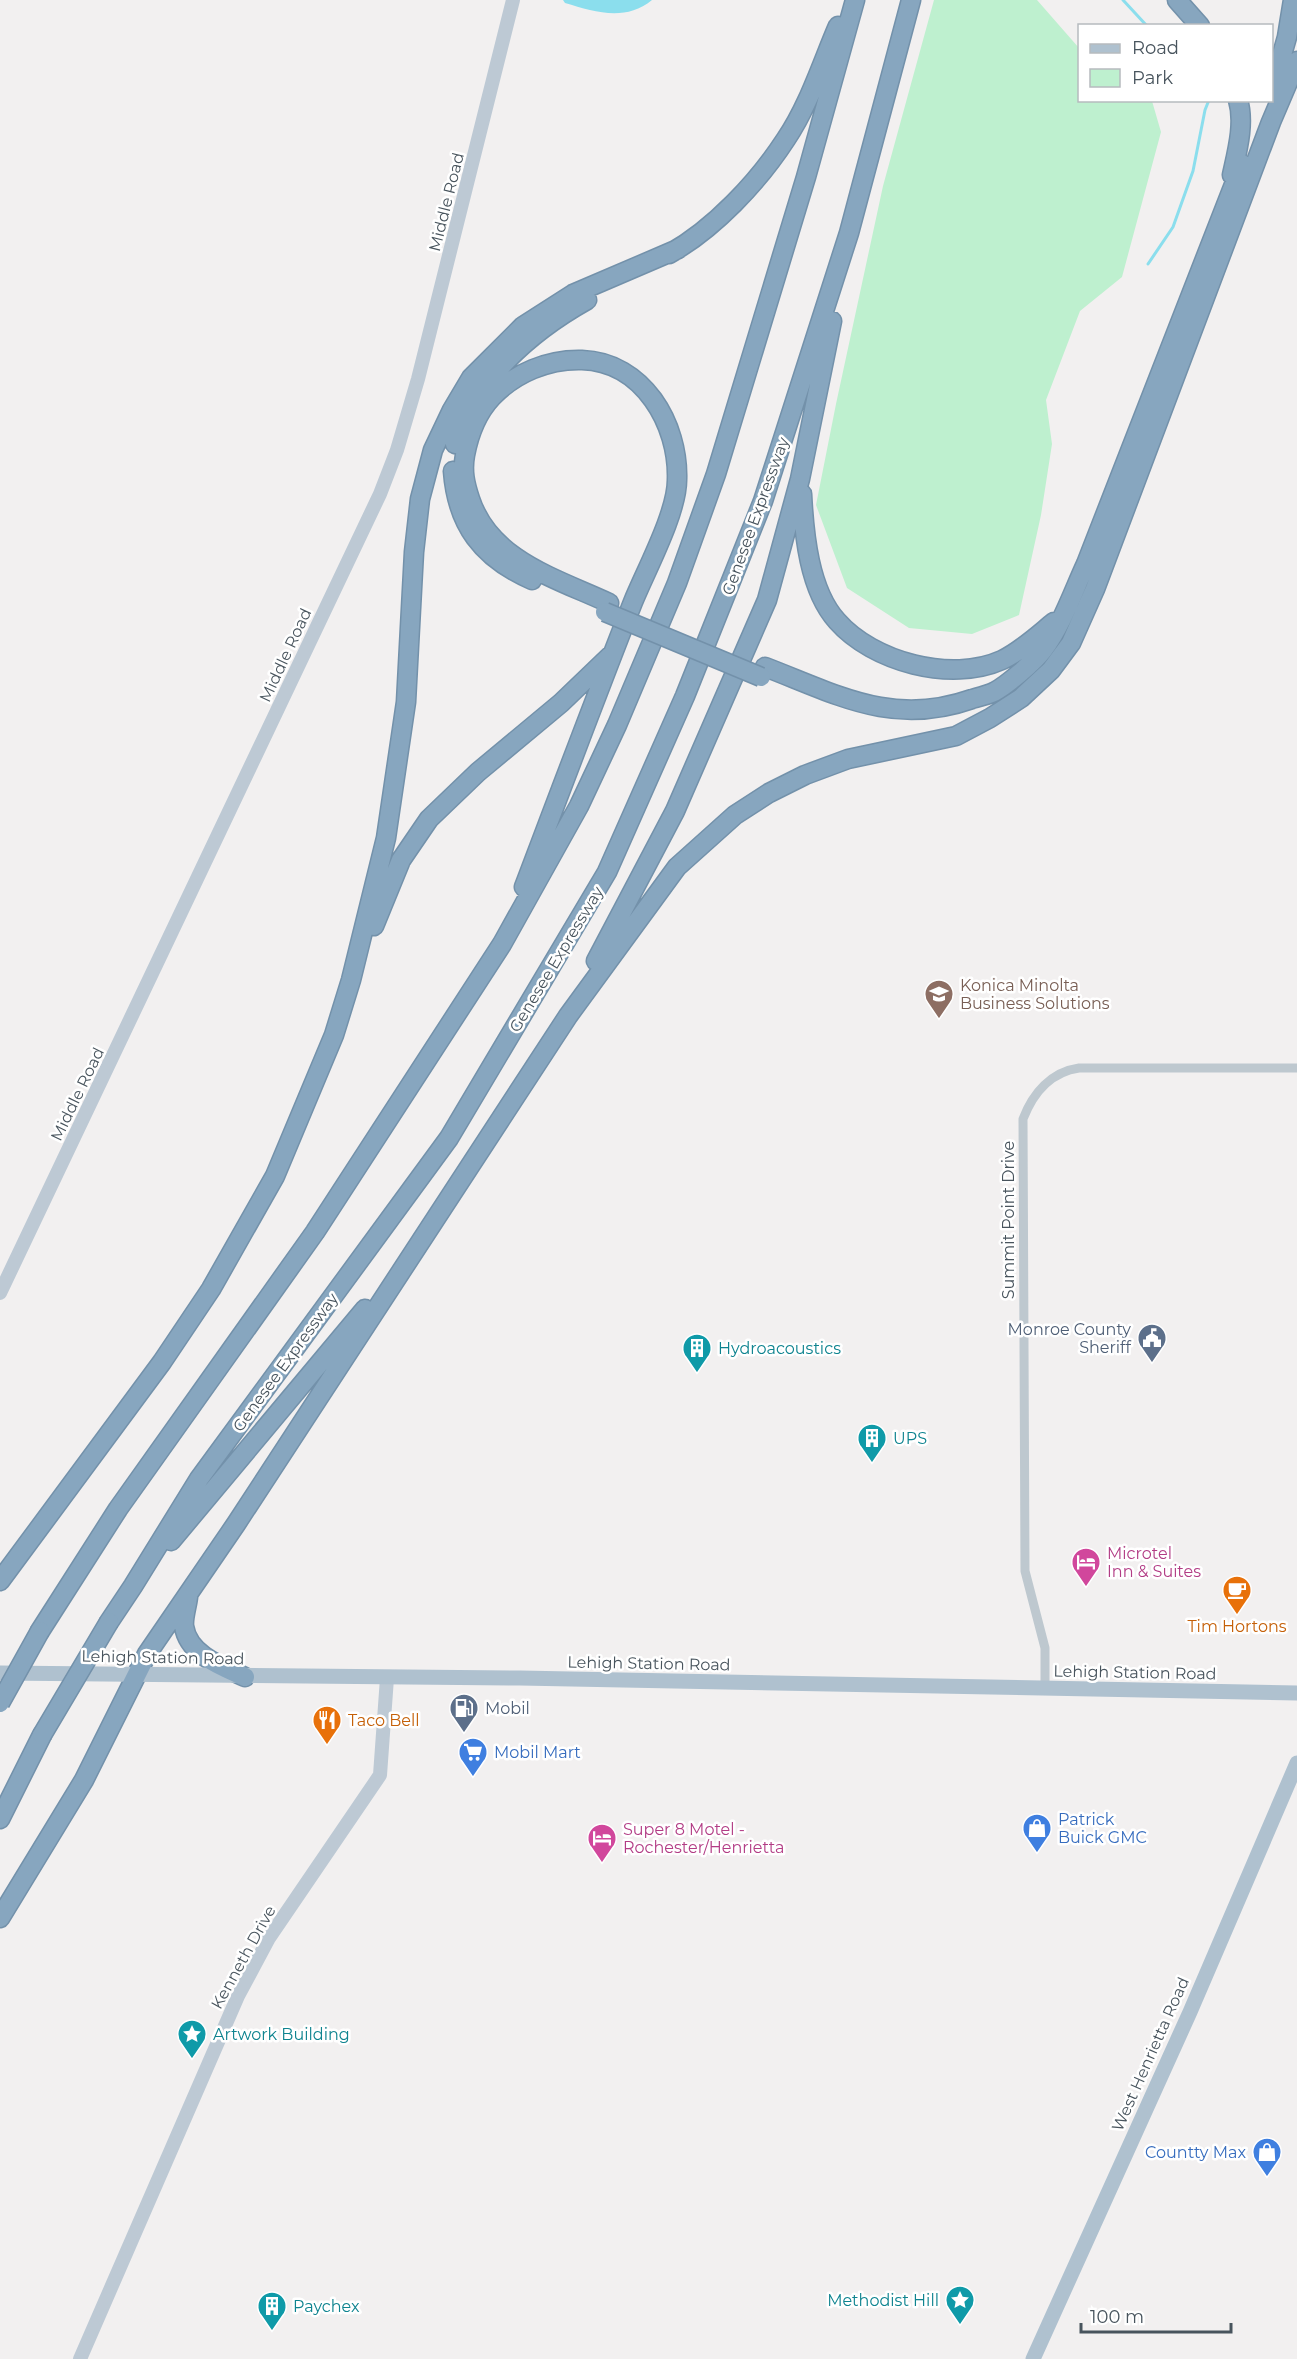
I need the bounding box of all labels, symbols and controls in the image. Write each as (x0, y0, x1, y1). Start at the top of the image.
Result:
legend (1078, 24, 1273, 102)
text: Road (1132, 37, 1179, 59)
text: Park (1132, 67, 1173, 89)
street label: Middle Road (425, 151, 468, 254)
street label: Genesee Expressway (718, 434, 793, 598)
street label: Middle Road (255, 605, 315, 705)
street label: Genesee Expressway (505, 883, 608, 1036)
place label: Konica Minolta Business Solutions (960, 976, 1110, 1013)
school or university icon: Konica Minolta Business Solutions (923, 978, 955, 1020)
street label: Middle Road (47, 1045, 108, 1144)
street label: Summit Point Drive (999, 1141, 1018, 1299)
street label: Genesee Expressway (229, 1289, 342, 1435)
place label: Monroe County Sheriff (1008, 1320, 1132, 1357)
public building icon: Monroe County Sheriff (1136, 1322, 1168, 1364)
building icon: Hydroacoustics (681, 1332, 713, 1374)
place label: Hydroacoustics (718, 1339, 841, 1358)
building icon: UPS (856, 1422, 888, 1464)
place label: UPS (893, 1429, 927, 1448)
place label: Microtel Inn & Suites (1107, 1544, 1201, 1581)
hotel icon: Microtel Inn & Suites (1070, 1546, 1102, 1588)
cafe icon: Tim Hortons (1221, 1574, 1253, 1616)
place label: Tim Hortons (1187, 1617, 1287, 1636)
street label: Lehigh Station Road (81, 1647, 245, 1668)
street label: Lehigh Station Road (567, 1653, 731, 1674)
street label: Lehigh Station Road (1053, 1662, 1217, 1683)
fuel station icon: Mobil (448, 1692, 480, 1734)
place label: Mobil (485, 1699, 530, 1718)
restaurant icon: Taco Bell (311, 1704, 343, 1746)
place label: Taco Bell (348, 1711, 420, 1730)
supermarket icon: Mobil Mart (457, 1736, 489, 1778)
place label: Mobil Mart (494, 1743, 581, 1762)
place label: Patrick Buick GMC (1058, 1810, 1147, 1847)
shop icon: Patrick Buick GMC (1021, 1812, 1053, 1854)
place label: Super 8 Motel - Rochester/Henrietta (623, 1820, 784, 1857)
hotel icon: Super 8 Motel - Rochester/Henrietta (586, 1822, 618, 1864)
street label: Kenneth Drive (207, 1902, 280, 2012)
street label: West Henrietta Road (1108, 1974, 1193, 2134)
place icon: Artwork Building (176, 2018, 208, 2060)
place label: Artwork Building (213, 2025, 350, 2044)
shop icon: Countty Max (1251, 2136, 1283, 2178)
place label: Countty Max (1145, 2143, 1246, 2162)
place icon: Methodist Hill (944, 2284, 976, 2326)
building icon: Paychex (256, 2290, 288, 2332)
place label: Methodist Hill (827, 2291, 939, 2310)
scale bar (1081, 2296, 1231, 2334)
place label: Paychex (293, 2297, 360, 2316)
text: 100 m (1090, 2306, 1144, 2328)

